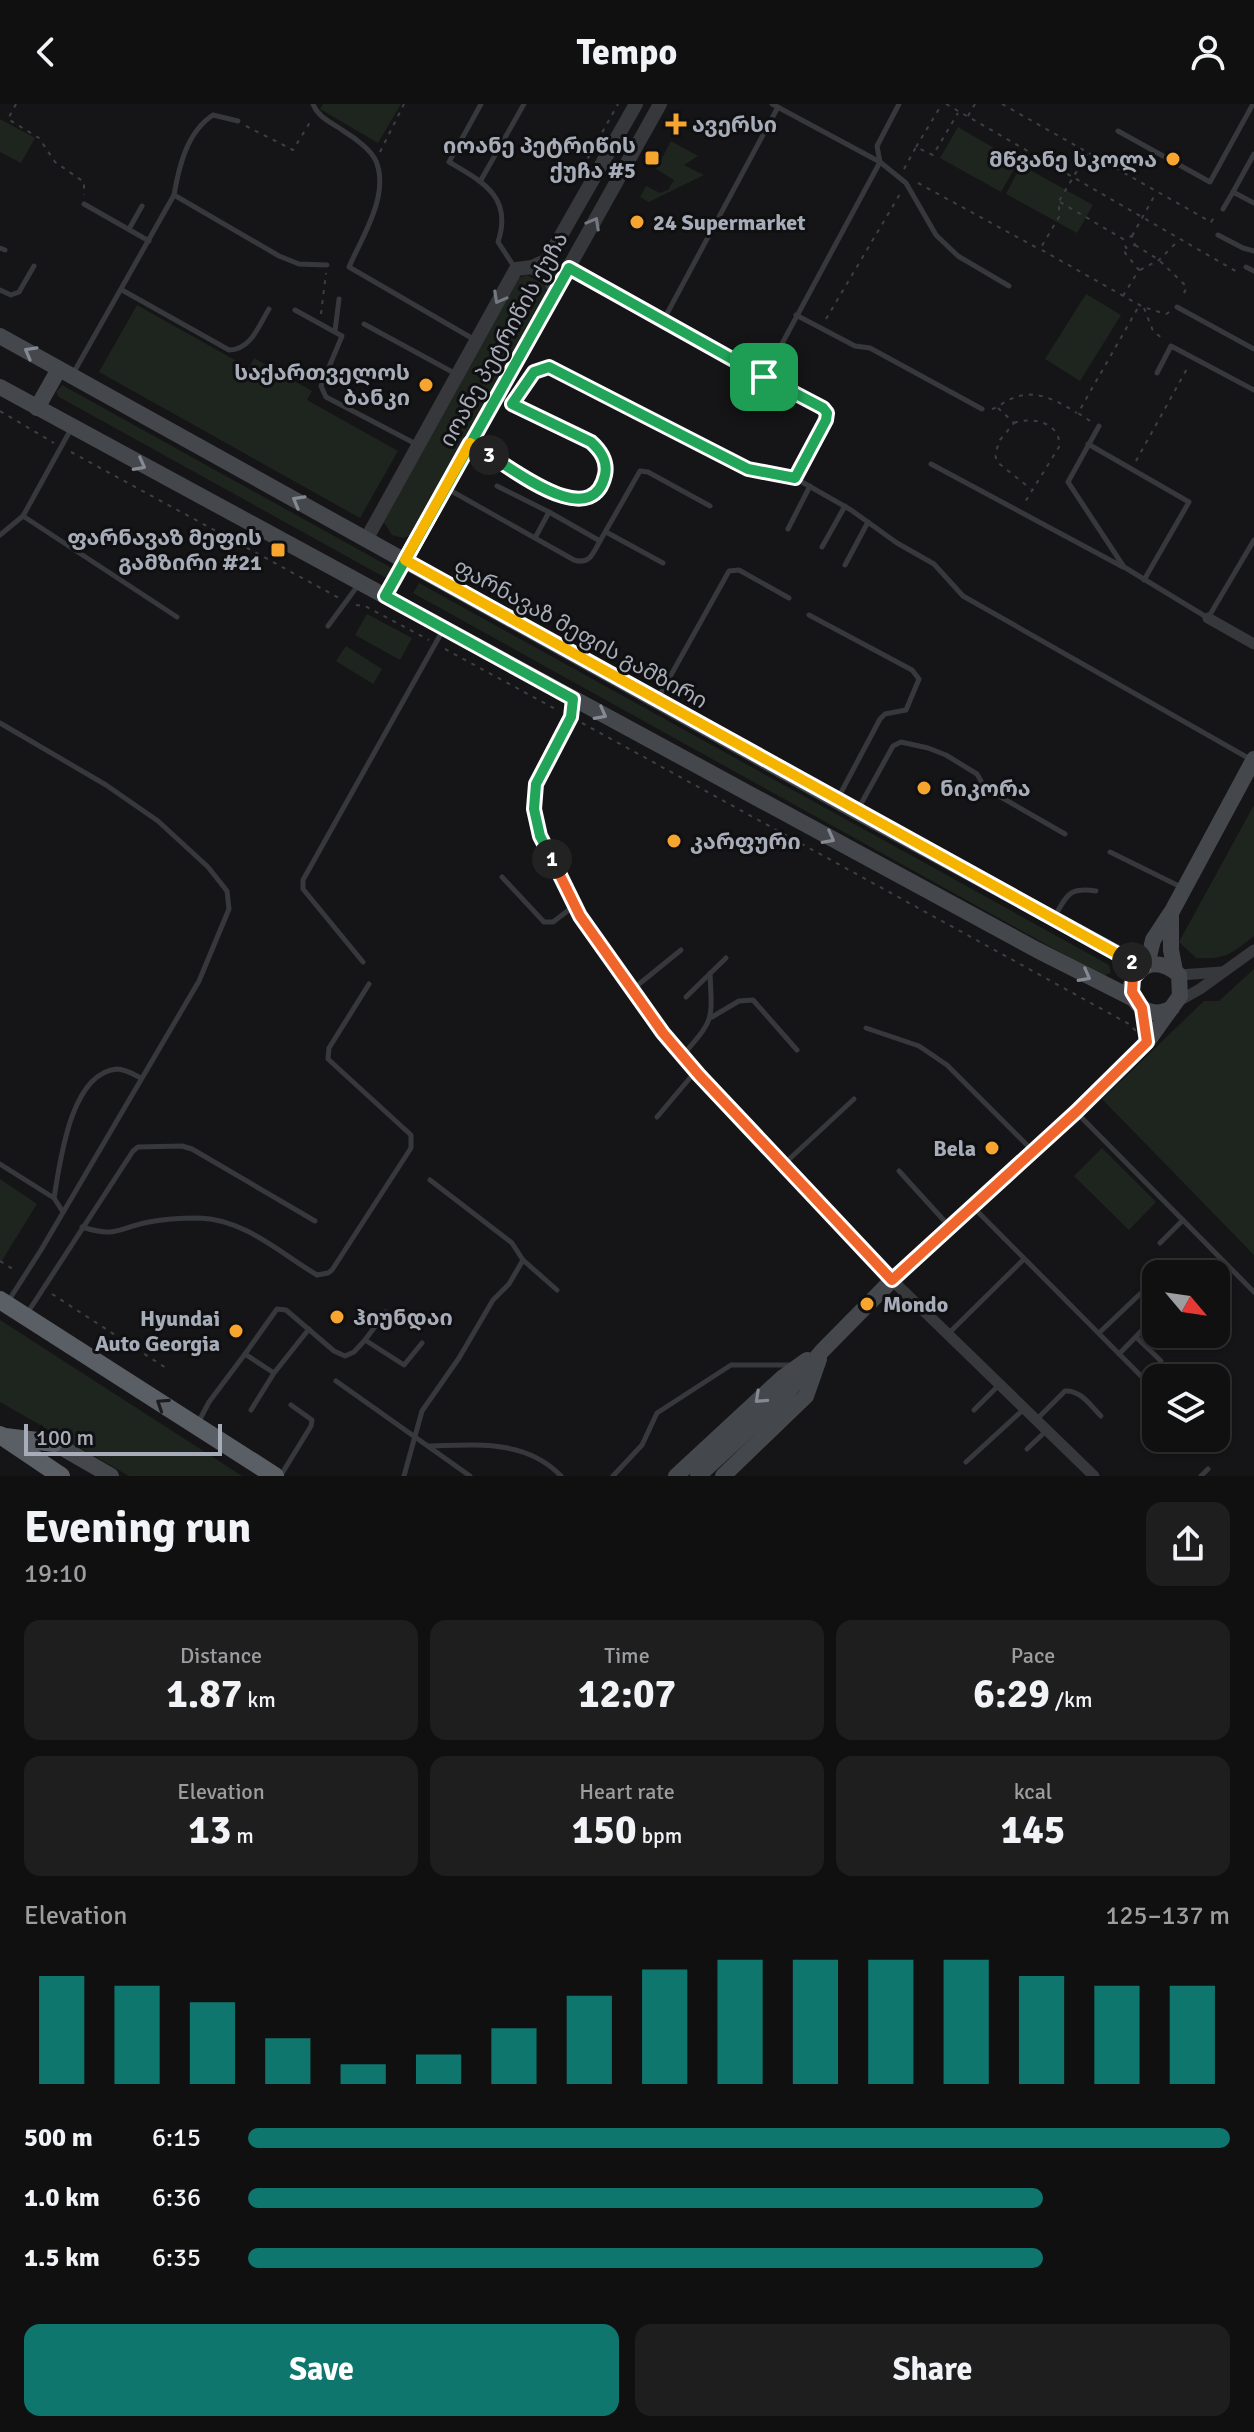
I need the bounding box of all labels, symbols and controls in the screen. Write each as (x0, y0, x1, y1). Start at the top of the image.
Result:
icon: back (24, 30, 68, 74)
text: Tempo (577, 30, 677, 75)
icon: person (1186, 30, 1230, 74)
place label: ავერსი (692, 111, 777, 138)
marker: ავერსი (667, 115, 685, 133)
place label: იოანე პეტრიწის ქუჩა #5 (443, 132, 636, 184)
place label: მწვანე სკოლა (989, 146, 1157, 173)
marker: იოანე პეტრიწის ქუჩა #5 (643, 149, 661, 167)
marker: მწვანე სკოლა (1164, 150, 1182, 168)
place label: 24 Supermarket (653, 209, 806, 236)
marker: 24 Supermarket (628, 213, 646, 231)
one-way arrow (584, 217, 599, 232)
street label: იოანე პეტრიწის ქუჩა (433, 227, 574, 451)
one-way arrow (494, 290, 509, 304)
pin (730, 343, 798, 411)
one-way arrow (24, 346, 38, 362)
icon: arrive (742, 355, 786, 399)
place label: საქართველოს ბანკი (234, 359, 410, 411)
marker: საქართველოს ბანკი (417, 376, 435, 394)
pin: 3 (469, 435, 509, 475)
text: 3 (483, 441, 495, 468)
one-way arrow (132, 455, 147, 470)
one-way arrow (292, 495, 307, 511)
place label: ფარნავაზ მეფის გამზირი #21 (67, 524, 262, 576)
marker: ფარნავაზ მეფის გამზირი #21 (269, 541, 287, 559)
street label: ფარნავაზ მეფის გამზირი (449, 552, 712, 714)
one-way arrow (592, 705, 607, 720)
place label: ნიკორა (940, 775, 1031, 802)
marker: ნიკორა (915, 779, 933, 797)
place label: კარფური (690, 828, 801, 855)
one-way arrow (821, 828, 836, 843)
marker: კარფური (665, 832, 683, 850)
pin: 1 (532, 839, 572, 879)
text: 1 (546, 845, 558, 872)
pin: 2 (1112, 942, 1152, 982)
text: 2 (1126, 948, 1138, 975)
one-way arrow (1077, 966, 1091, 981)
place label: Bela (933, 1135, 976, 1162)
marker: Bela (983, 1139, 1001, 1157)
north arrow (1142, 1260, 1230, 1348)
map controls (1142, 1260, 1230, 1452)
place label: Mondo (883, 1291, 948, 1318)
marker: Mondo (858, 1295, 876, 1313)
place label: ჰიუნდაი (353, 1304, 453, 1331)
place label: Hyundai Auto Georgia (95, 1305, 220, 1357)
marker: ჰიუნდაი (328, 1308, 346, 1326)
marker: Hyundai Auto Georgia (227, 1322, 245, 1340)
button: layers (1142, 1364, 1230, 1452)
one-way arrow (755, 1388, 770, 1402)
one-way arrow (157, 1398, 171, 1413)
scale bar (24, 1420, 222, 1456)
text: 100 m (36, 1424, 94, 1451)
text: Evening run (24, 1501, 251, 1555)
button: share (1146, 1502, 1230, 1586)
text: 19:10 (24, 1558, 87, 1590)
text: Distance (180, 1642, 262, 1669)
text: Time (604, 1642, 650, 1669)
text: Pace (1011, 1642, 1055, 1669)
text: 1.87 (166, 1669, 242, 1719)
text: 12:07 (578, 1669, 676, 1719)
text: 6:29 (973, 1669, 1050, 1719)
text: km (242, 1686, 276, 1713)
text: /km (1050, 1686, 1093, 1713)
text: Elevation (177, 1778, 265, 1805)
text: Heart rate (579, 1778, 675, 1805)
text: kcal (1014, 1778, 1052, 1805)
text: 13 (188, 1805, 231, 1855)
text: 150 (572, 1805, 637, 1855)
text: 145 (1001, 1805, 1065, 1855)
text: m (231, 1822, 254, 1849)
text: bpm (637, 1822, 682, 1849)
text: Elevation (24, 1900, 128, 1932)
text: 125–137 m (1106, 1900, 1230, 1932)
text: 500 m (24, 2122, 93, 2154)
text: 6:15 (152, 2122, 201, 2154)
text: 1.0 km (24, 2182, 100, 2214)
text: 6:36 (152, 2182, 201, 2214)
text: 1.5 km (24, 2242, 100, 2274)
text: 6:35 (152, 2242, 201, 2274)
button: Save (24, 2324, 619, 2416)
button: Share (635, 2324, 1230, 2416)

